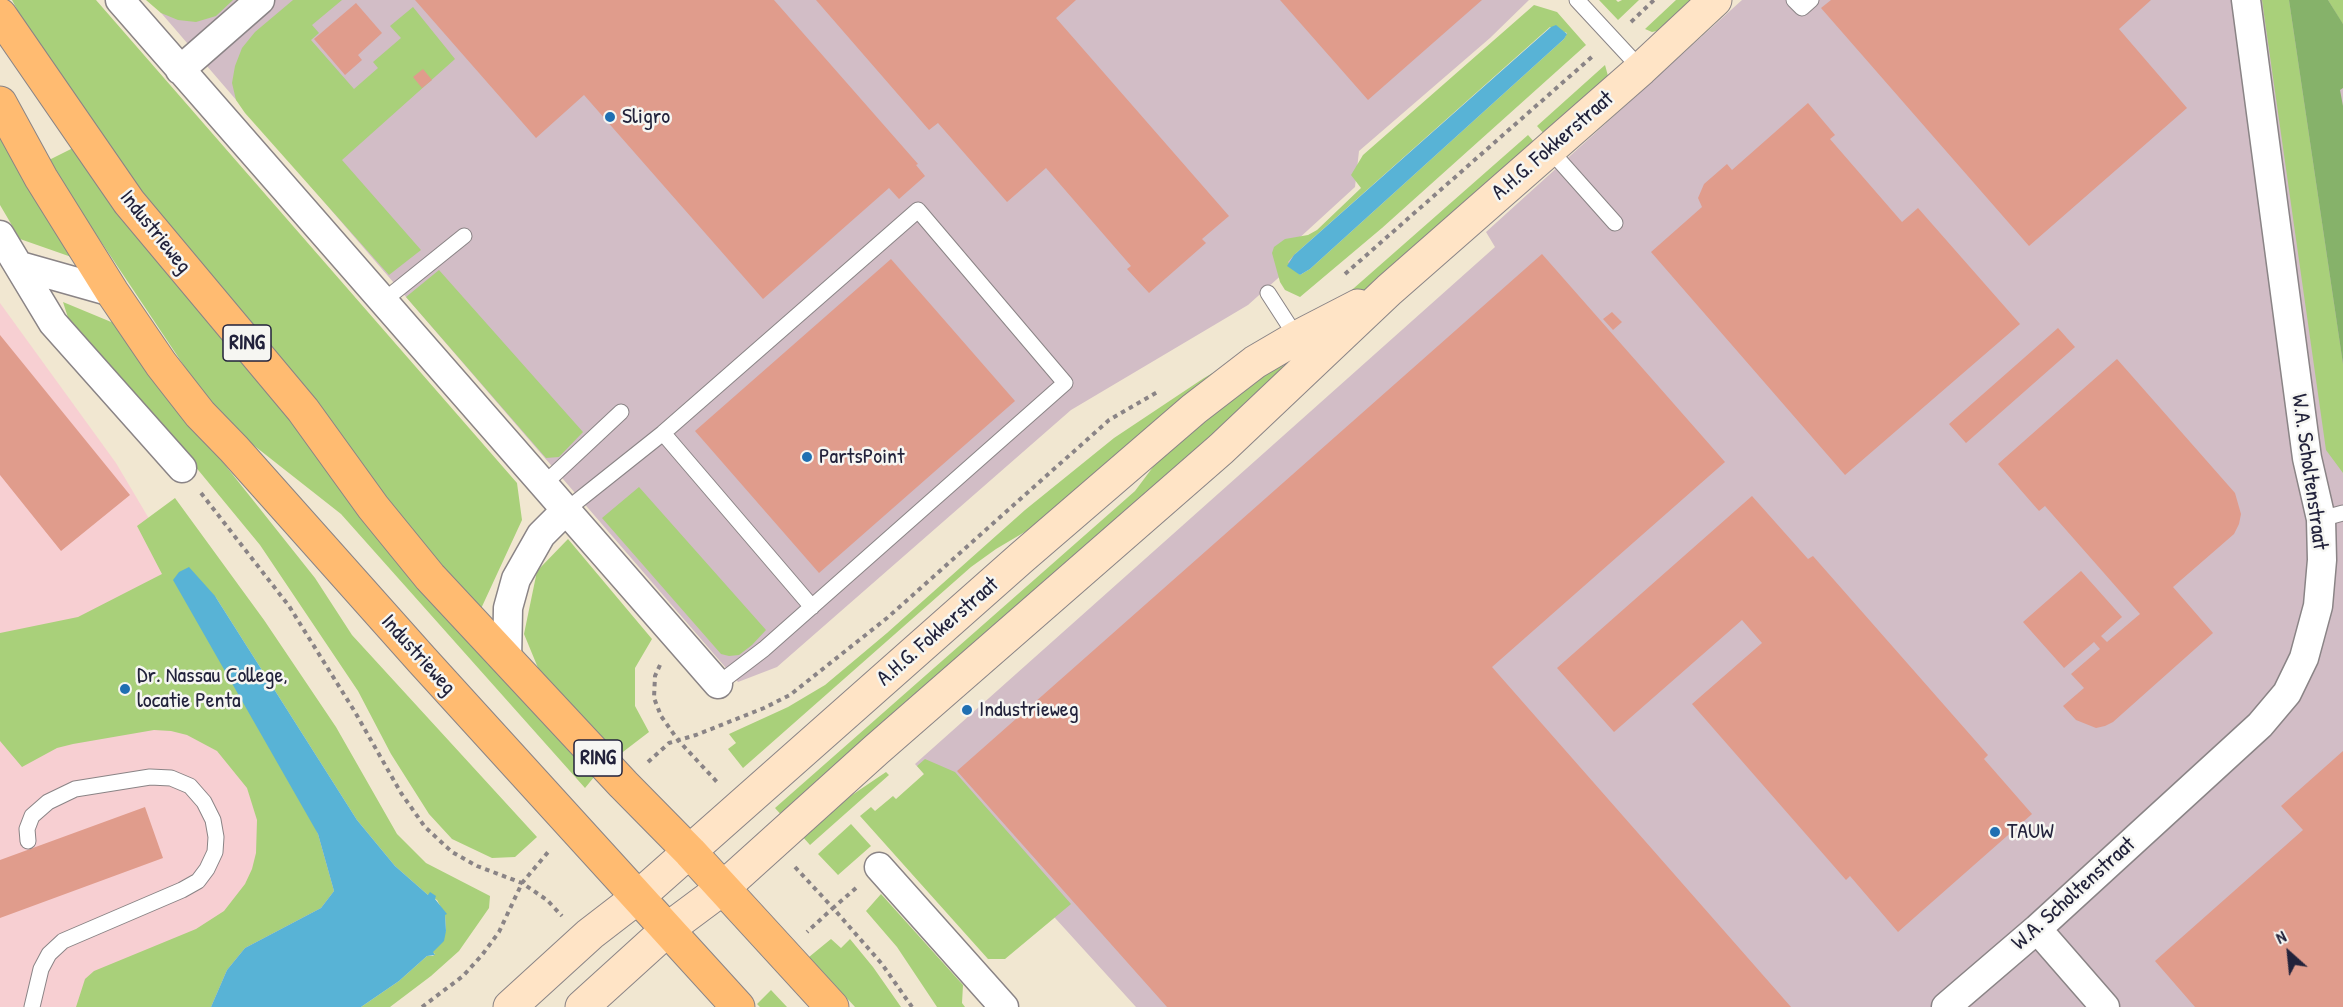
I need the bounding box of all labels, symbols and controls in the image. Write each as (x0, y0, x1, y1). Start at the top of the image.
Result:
street label: A.H.G. Fokkerstraat (1487, 86, 1619, 206)
place label: Sligro (622, 104, 670, 130)
marker: Sligro (603, 110, 617, 124)
street label: Industrieweg (113, 185, 197, 279)
road number: RING (223, 325, 271, 361)
street label: W.A. Scholtenstraat (2285, 392, 2333, 552)
place label: PartsPoint (819, 444, 905, 470)
marker: PartsPoint (800, 450, 814, 464)
street label: A.H.G. Fokkerstraat (872, 572, 1004, 692)
street label: Industrieweg (375, 609, 461, 701)
place label: Dr. Nassau College, locatie Penta (137, 663, 288, 714)
marker: Dr. Nassau College, locatie Penta (118, 682, 132, 696)
place label: Industrieweg (979, 697, 1078, 723)
marker: Industrieweg (960, 703, 974, 717)
road number: RING (574, 740, 622, 776)
place label: TAUW (2007, 819, 2054, 845)
marker: TAUW (1988, 825, 2002, 839)
street label: W.A. Scholtenstraat (2007, 832, 2141, 956)
north arrow (2259, 923, 2319, 983)
text: N (2272, 925, 2290, 949)

